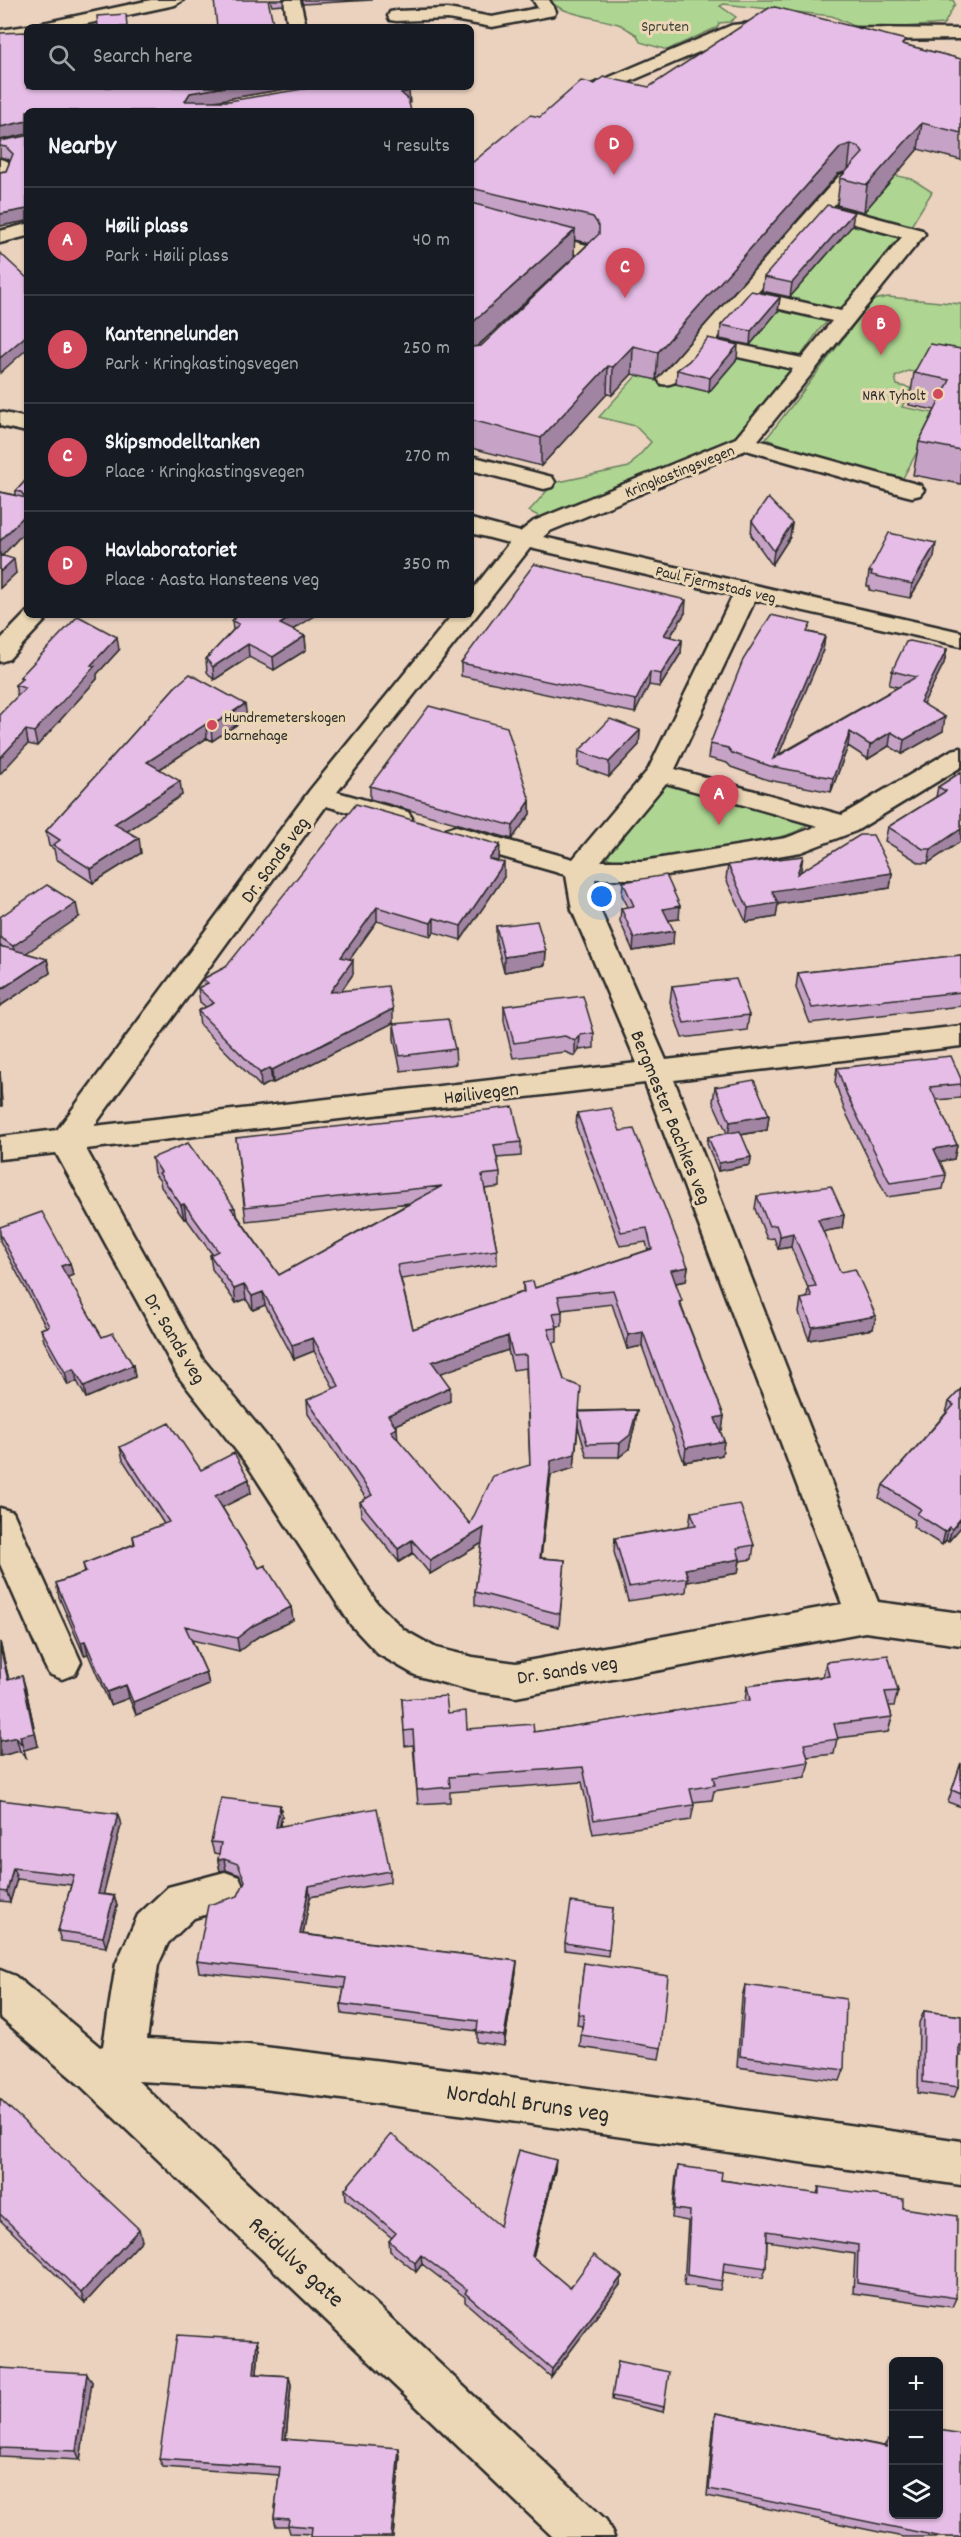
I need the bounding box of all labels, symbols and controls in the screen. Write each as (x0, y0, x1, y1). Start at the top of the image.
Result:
park label: Spruten (641, 16, 689, 39)
search box (24, 24, 474, 90)
icon: search (45, 41, 78, 74)
text: Search here (93, 42, 192, 73)
pin: D (594, 126, 634, 175)
text: Nearby (48, 129, 116, 166)
text: 4 results (383, 133, 450, 161)
text: Høili plass (105, 212, 189, 243)
text: A (62, 227, 73, 255)
text: 40 m (412, 227, 450, 255)
text: Park · Høili plass (105, 243, 229, 271)
pin: C (606, 248, 644, 298)
pin: B (862, 306, 900, 355)
text: Kantennelunden (105, 320, 239, 351)
text: B (63, 335, 72, 363)
text: 250 m (403, 335, 450, 363)
text: Park · Kringkastingsvegen (105, 351, 299, 379)
place label: NRK Tyholt (862, 385, 926, 408)
marker: NRK Tyholt (931, 387, 945, 401)
text: Skipsmodelltanken (105, 428, 260, 459)
street label: Kringkastingsvegen (622, 440, 738, 505)
text: C (63, 443, 72, 471)
text: 270 m (404, 443, 450, 471)
text: Place · Kringkastingsvegen (105, 459, 305, 487)
text: Havlaboratoriet (105, 536, 237, 567)
text: D (62, 551, 73, 579)
text: 350 m (403, 551, 450, 579)
street label: Paul Fjermstads veg (653, 560, 778, 610)
text: Place · Aasta Hansteens veg (105, 567, 319, 595)
place label: Hundremeterskogen barnehage (224, 707, 346, 748)
marker: Hundremeterskogen barnehage (205, 718, 219, 732)
pin: A (700, 776, 738, 825)
street label: Dr. Sands veg (235, 812, 318, 910)
your location (587, 882, 616, 911)
street label: Bergmester Bachkes veg (621, 1027, 717, 1209)
street label: Høilivegen (442, 1077, 520, 1113)
street label: Dr. Sands veg (135, 1289, 212, 1390)
street label: Dr. Sands veg (515, 1650, 620, 1694)
street label: Nordahl Bruns veg (444, 2077, 611, 2133)
street label: Reidulvs gate (239, 2210, 351, 2317)
map controls (889, 2357, 943, 2519)
button: + (889, 2357, 943, 2411)
button: − (889, 2411, 943, 2465)
button: layers (889, 2465, 943, 2519)

